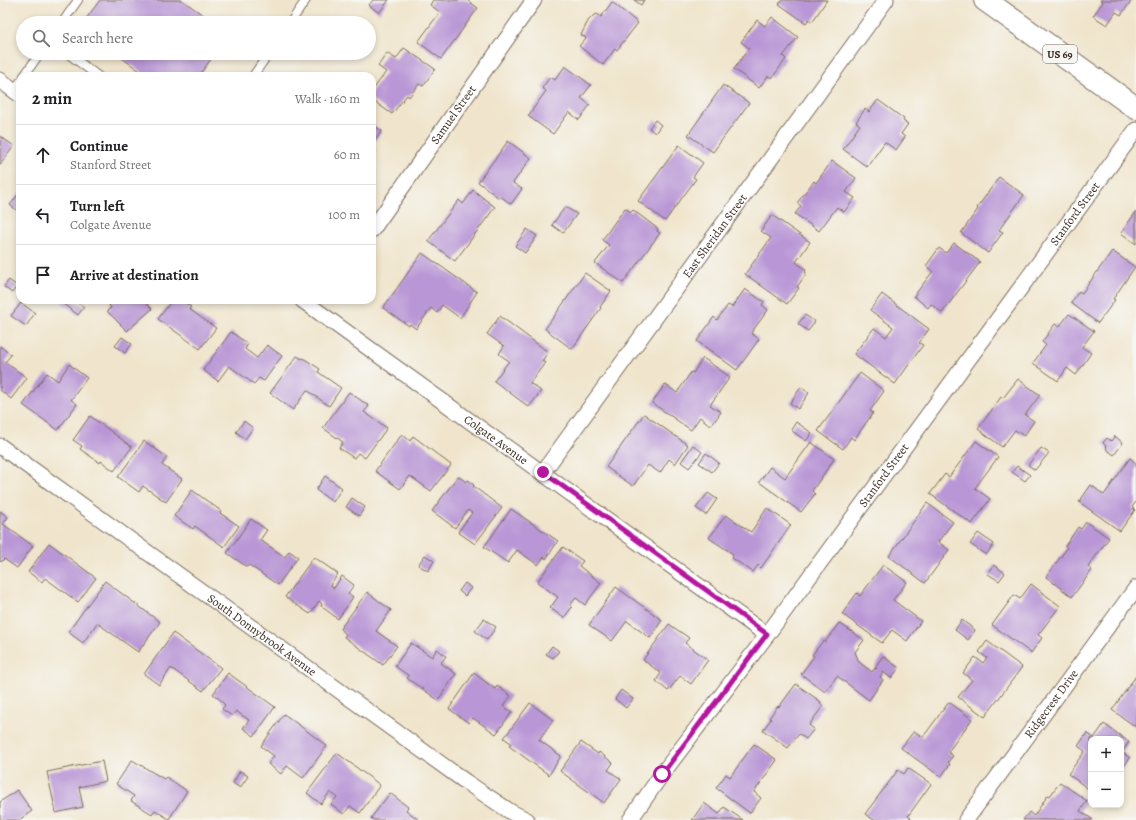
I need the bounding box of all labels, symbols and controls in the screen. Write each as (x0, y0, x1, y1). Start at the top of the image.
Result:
search box (16, 16, 376, 60)
icon: search (30, 27, 52, 49)
text: Search here (62, 28, 133, 48)
road number: US 69 (1043, 45, 1077, 63)
street label: Samuel Street (427, 82, 479, 147)
text: 2 min (32, 87, 72, 110)
text: Walk · 160 m (295, 90, 360, 107)
text: Continue (70, 136, 128, 156)
icon: ahead (32, 144, 54, 166)
text: 60 m (334, 146, 360, 163)
text: Stanford Street (70, 156, 151, 173)
street label: Stanford Street (1046, 179, 1103, 249)
street label: East Sheridan Street (679, 190, 751, 281)
text: Turn left (70, 196, 125, 216)
icon: left (32, 204, 54, 226)
text: 100 m (328, 206, 360, 223)
text: Colgate Avenue (70, 216, 151, 233)
icon: arrive (32, 264, 54, 286)
text: Arrive at destination (70, 265, 199, 285)
street label: Colgate Avenue (461, 411, 531, 468)
street label: Stanford Street (855, 440, 912, 510)
route end (534, 463, 552, 481)
street label: South Donnybrook Avenue (204, 590, 320, 680)
street label: Ridgecrest Drive (1021, 666, 1082, 741)
map controls (1088, 736, 1124, 808)
button: + (1088, 736, 1124, 772)
route start (653, 765, 671, 783)
button: − (1088, 772, 1124, 808)

